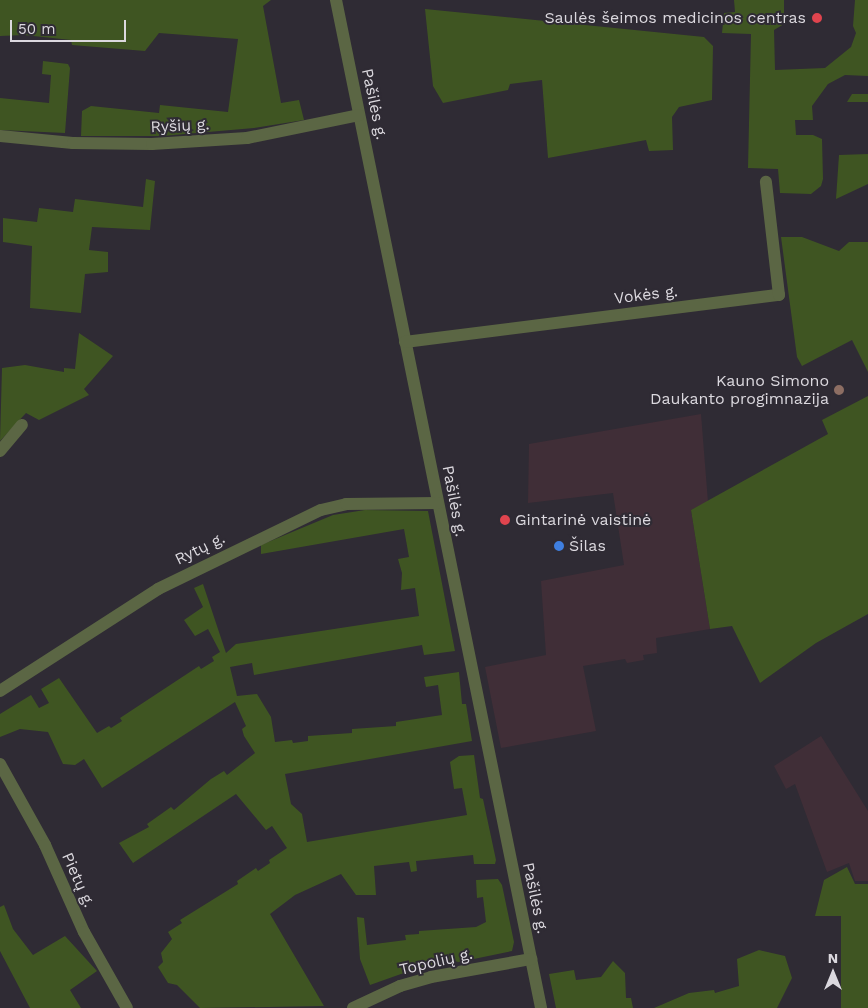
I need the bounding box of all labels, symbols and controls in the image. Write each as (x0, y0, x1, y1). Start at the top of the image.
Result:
place label: Saulės šeimos medicinos centras (544, 8, 806, 28)
scale bar (12, 10, 129, 42)
marker: Saulės šeimos medicinos centras (810, 11, 824, 25)
text: 50 m (18, 20, 55, 38)
street label: Pašilės g. (357, 67, 391, 141)
street label: Ryšių g. (150, 115, 210, 137)
street label: Vokės g. (613, 282, 679, 308)
place label: Kauno Simono Daukanto progimnazija (650, 371, 829, 409)
marker: Kauno Simono Daukanto progimnazija (833, 384, 845, 396)
street label: Pašilės g. (438, 464, 470, 538)
place label: Gintarinė vaistinė (515, 510, 652, 530)
marker: Gintarinė vaistinė (499, 514, 511, 526)
street label: Rytų g. (172, 529, 228, 569)
place label: Šilas (569, 536, 606, 556)
marker: Šilas (553, 540, 565, 552)
street label: Pietų g. (57, 850, 99, 910)
street label: Pašilės g. (518, 861, 552, 935)
street label: Topolių g. (398, 944, 474, 980)
north arrow (808, 948, 858, 998)
text: N (828, 950, 838, 966)

